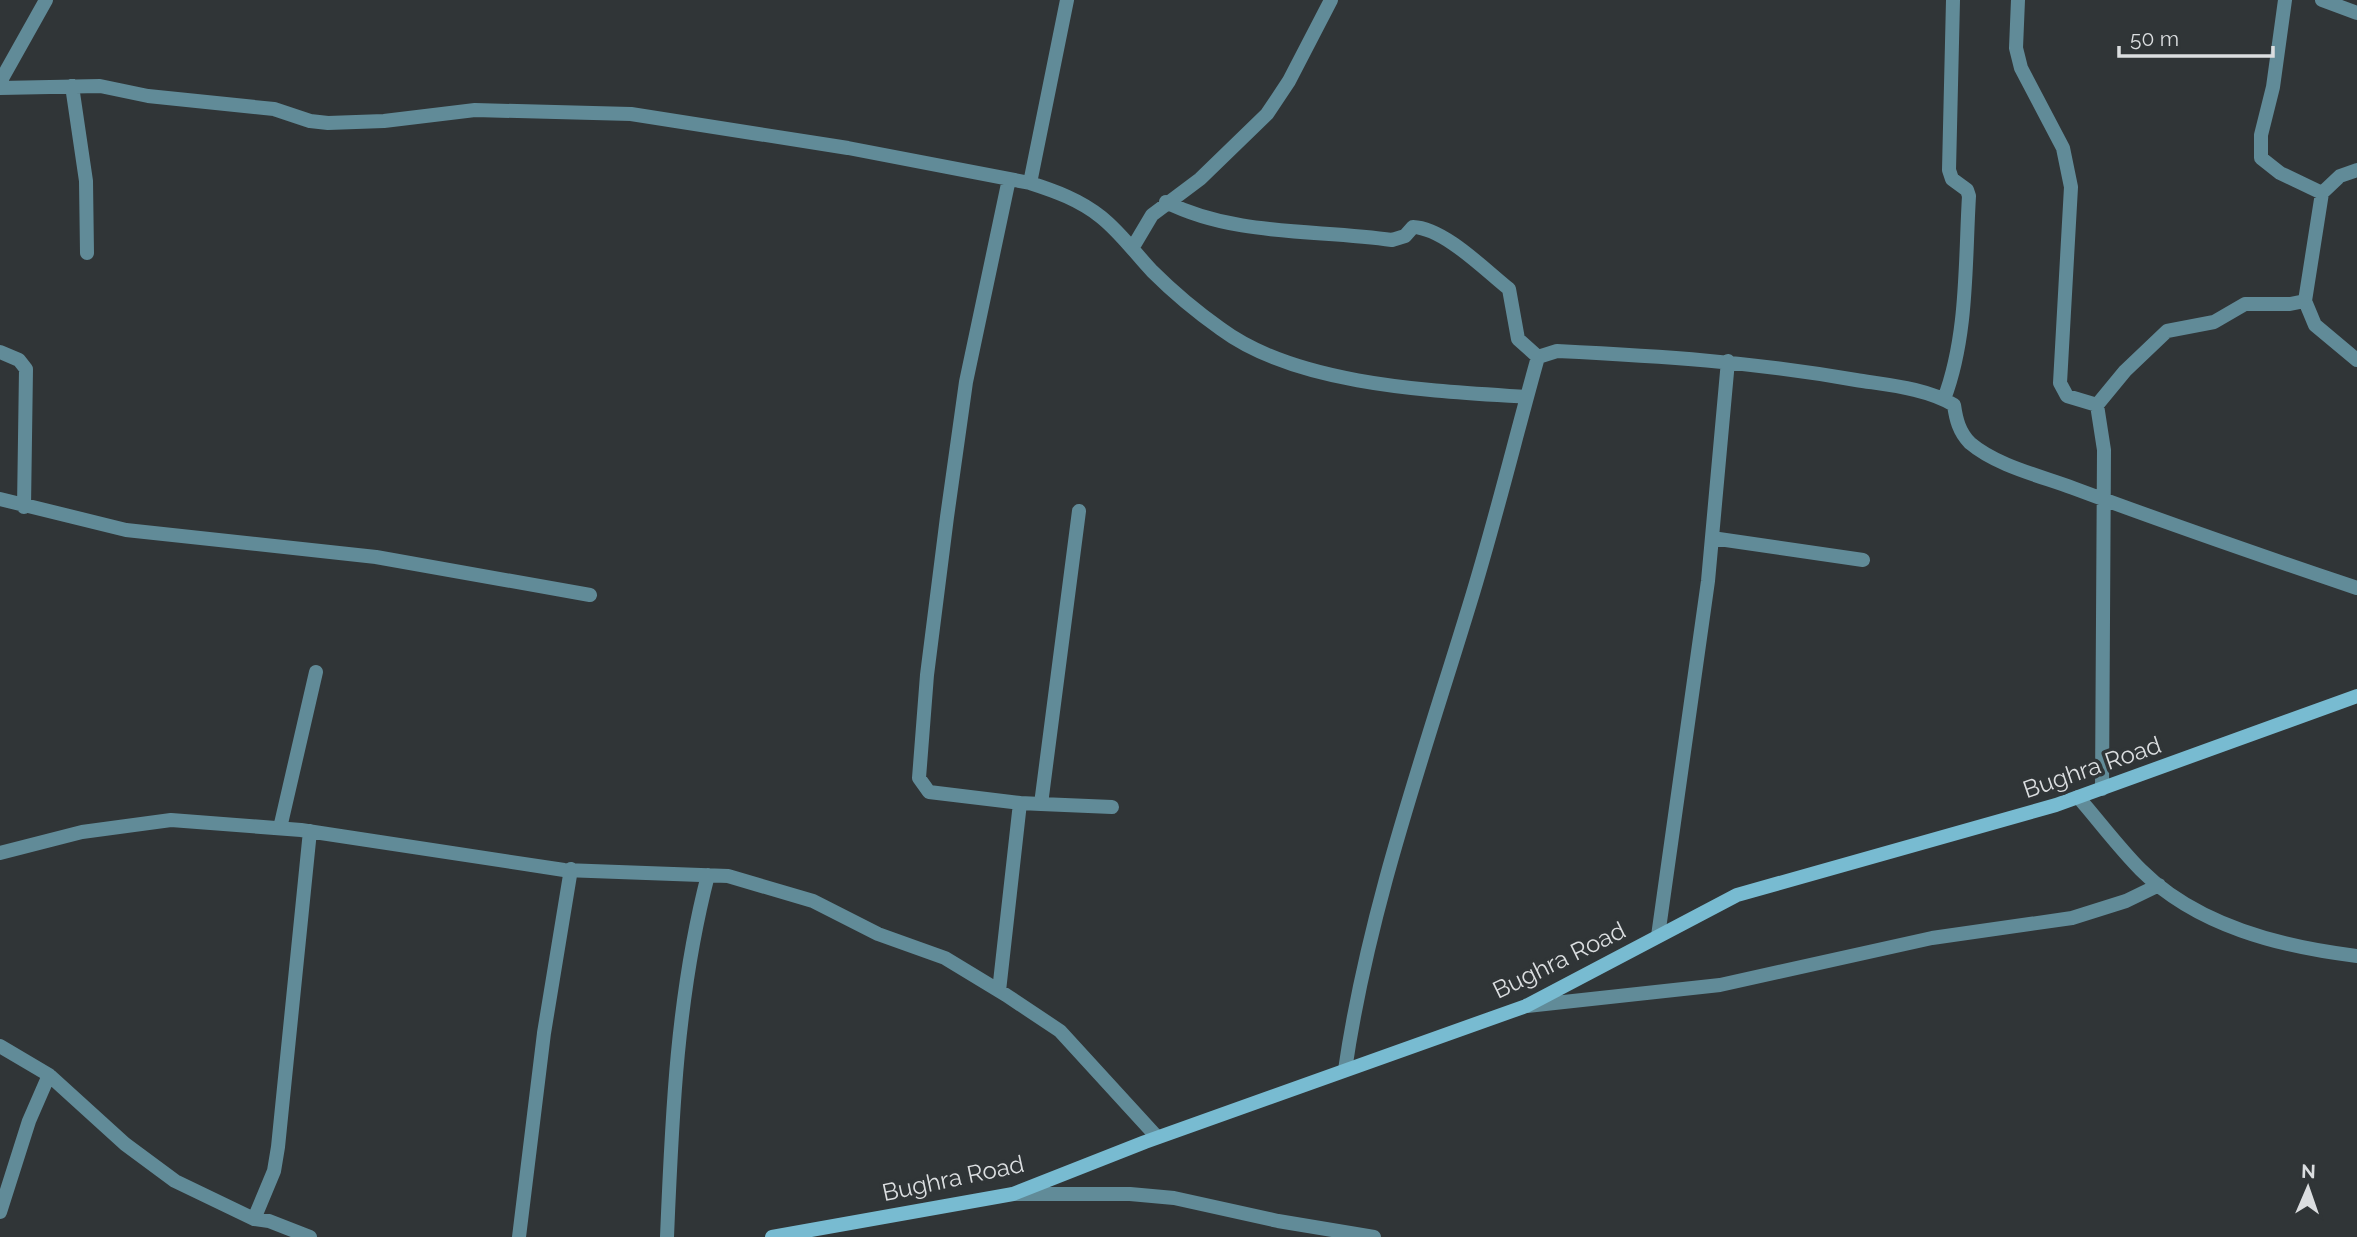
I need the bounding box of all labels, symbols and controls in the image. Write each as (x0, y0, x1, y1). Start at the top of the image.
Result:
scale bar (2119, 14, 2273, 58)
text: 50 m (2130, 26, 2179, 51)
street label: Bughra Road (2019, 730, 2165, 804)
street label: Bughra Road (1488, 915, 1630, 1005)
street label: Bughra Road (879, 1149, 1027, 1207)
north arrow (2273, 1153, 2343, 1223)
text: N (2301, 1160, 2316, 1182)

